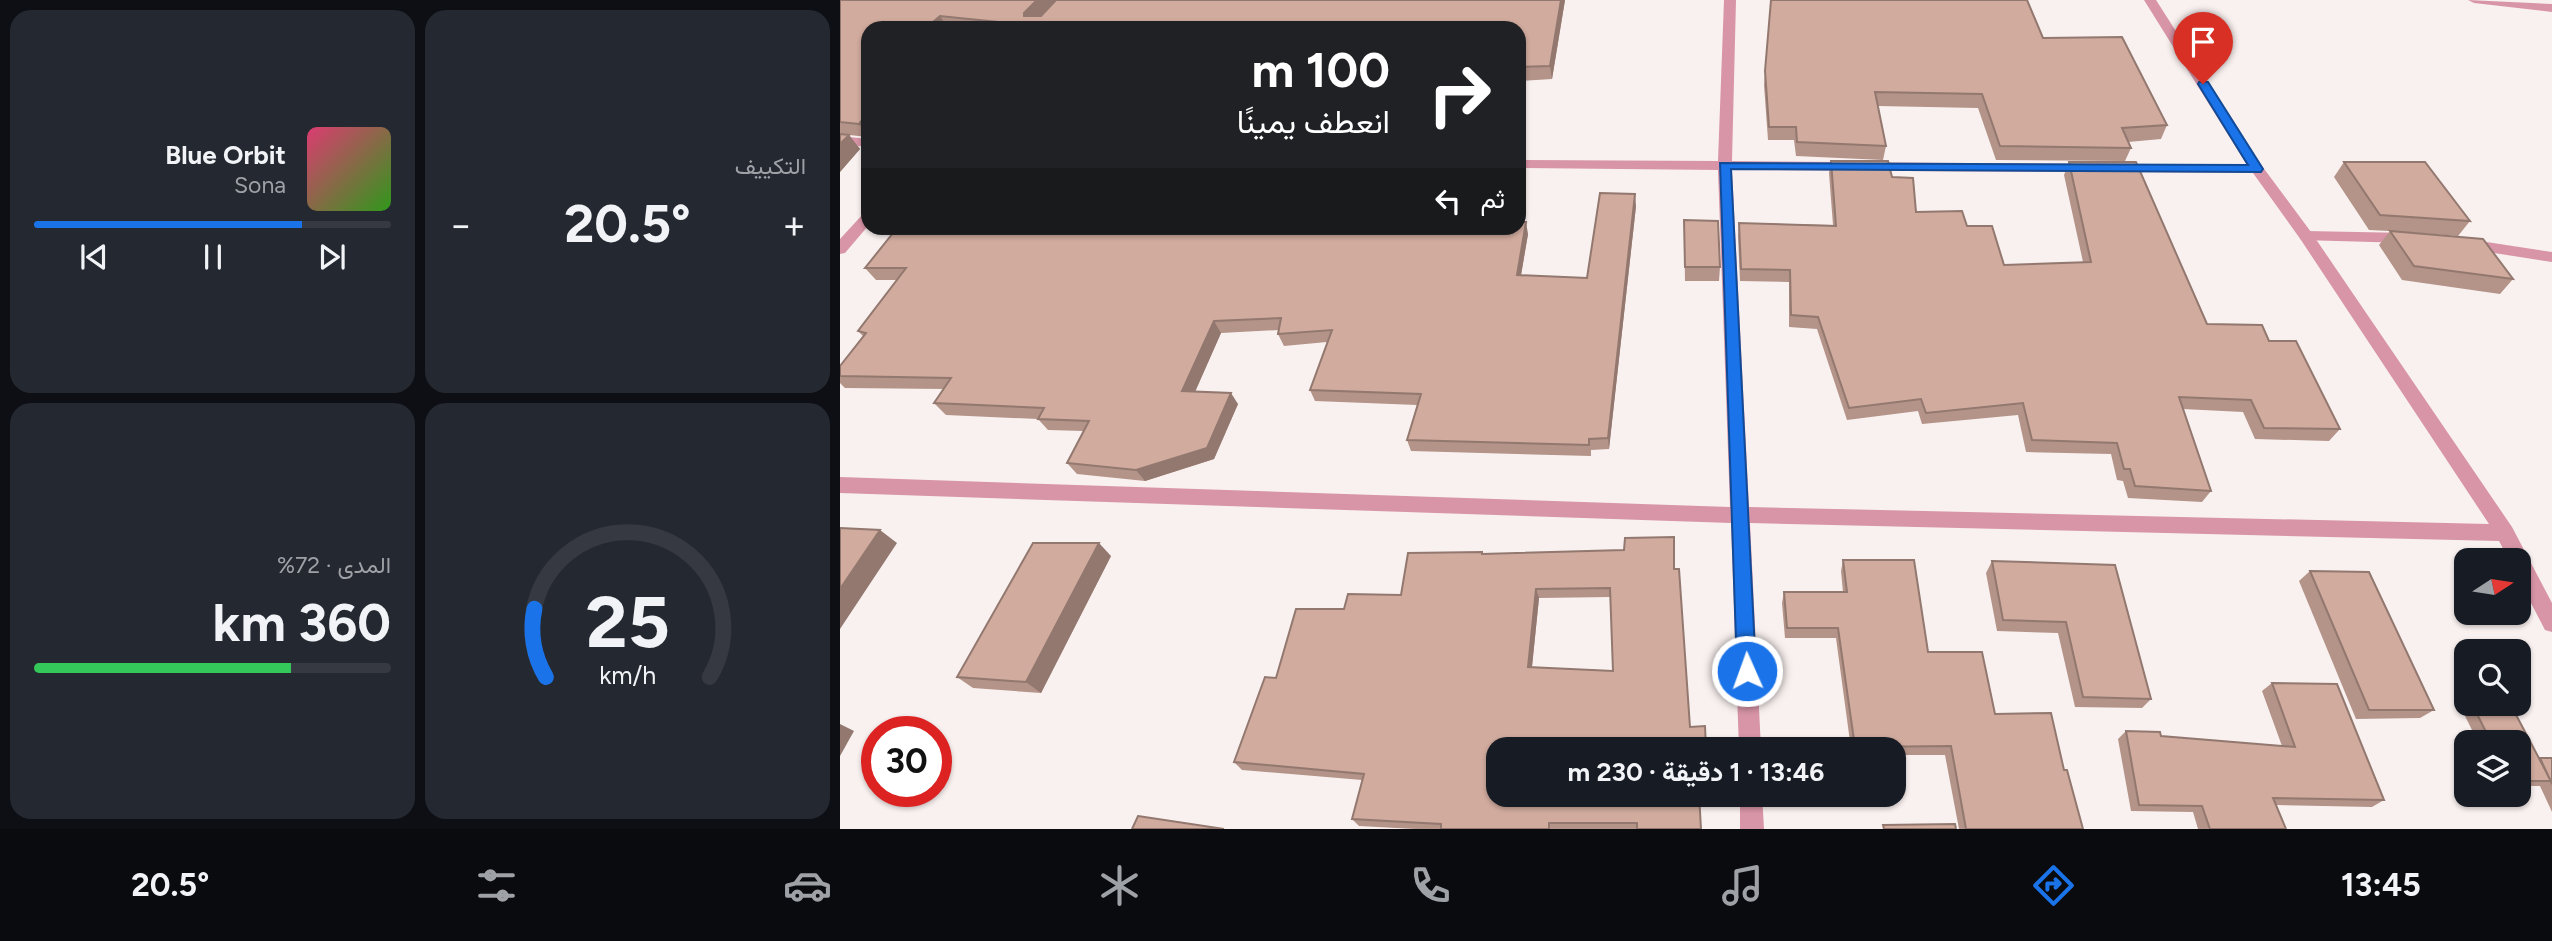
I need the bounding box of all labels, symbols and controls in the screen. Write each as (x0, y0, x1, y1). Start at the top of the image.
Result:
pin (2173, 12.0, 2233, 84)
icon: arrive (2184, 23, 2222, 61)
text: 100 m (1251, 40, 1390, 99)
icon: right (1414, 49, 1505, 140)
text: انعطف يمينًا (1237, 103, 1390, 141)
text: Blue Orbit (165, 139, 286, 171)
text: التكييف (735, 152, 806, 180)
text: Sona (234, 171, 286, 199)
icon: left (1429, 182, 1467, 220)
text: ثم (1481, 183, 1505, 215)
text: 20.5° (564, 193, 691, 255)
text: − (449, 202, 473, 248)
text: + (782, 202, 806, 248)
icon: previous (75, 238, 113, 276)
icon: pause (194, 238, 232, 276)
icon: next (313, 238, 351, 276)
north arrow (2454, 548, 2530, 625)
map controls (2454, 548, 2531, 807)
text: المدى · 72% (277, 551, 391, 579)
text: 25 (585, 578, 670, 665)
text: 360 km (213, 592, 391, 654)
position arrow (1710, 634, 1784, 708)
button: search (2454, 639, 2531, 716)
text: km/h (599, 660, 656, 690)
speed limit sign: 30 (861, 716, 952, 807)
button: layers (2454, 730, 2531, 807)
text: 13:46 · 1 دقيقة · 230 m (1568, 756, 1824, 788)
icon: filters (472, 861, 521, 910)
icon: car (783, 861, 832, 910)
icon: climate (1095, 861, 1144, 910)
icon: phone (1406, 861, 1455, 910)
icon: music (1718, 861, 1767, 910)
icon: directions (2029, 861, 2078, 910)
text: 20.5° (131, 866, 209, 904)
text: 13:45 (2341, 866, 2421, 904)

